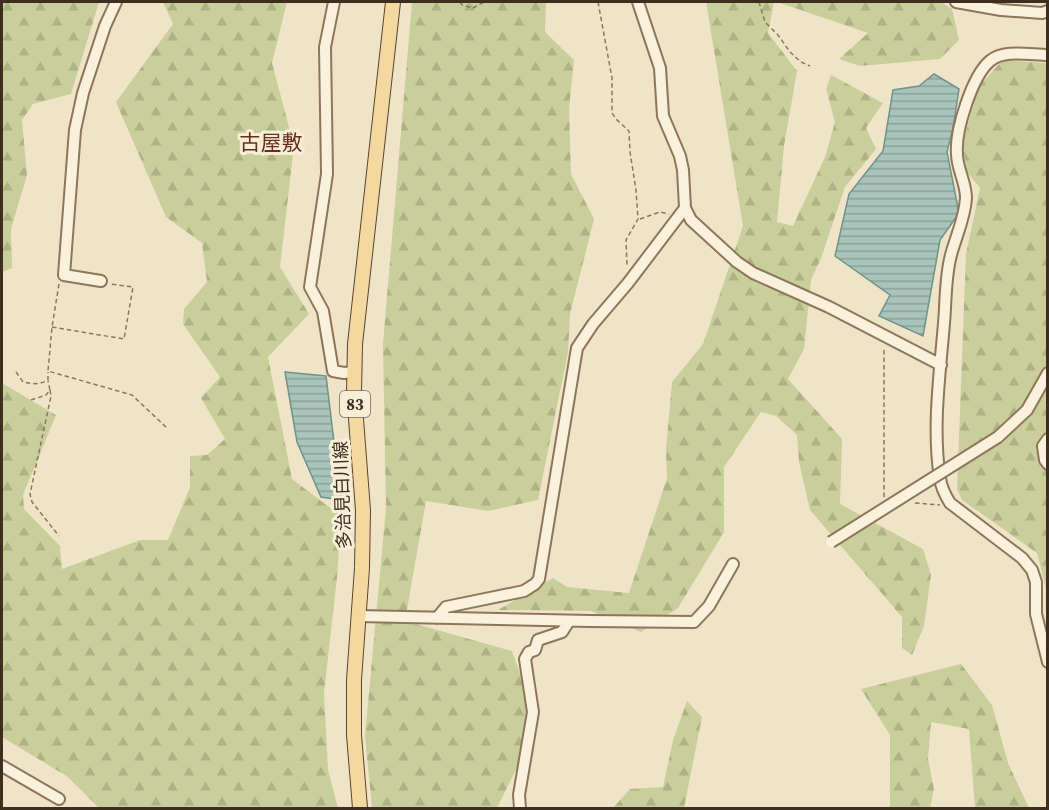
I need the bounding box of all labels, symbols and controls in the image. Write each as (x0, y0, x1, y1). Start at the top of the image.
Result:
district label: 古屋敷 (240, 128, 303, 157)
road number: 83 (340, 391, 370, 417)
street label: 多治見白川線 (328, 441, 356, 549)

